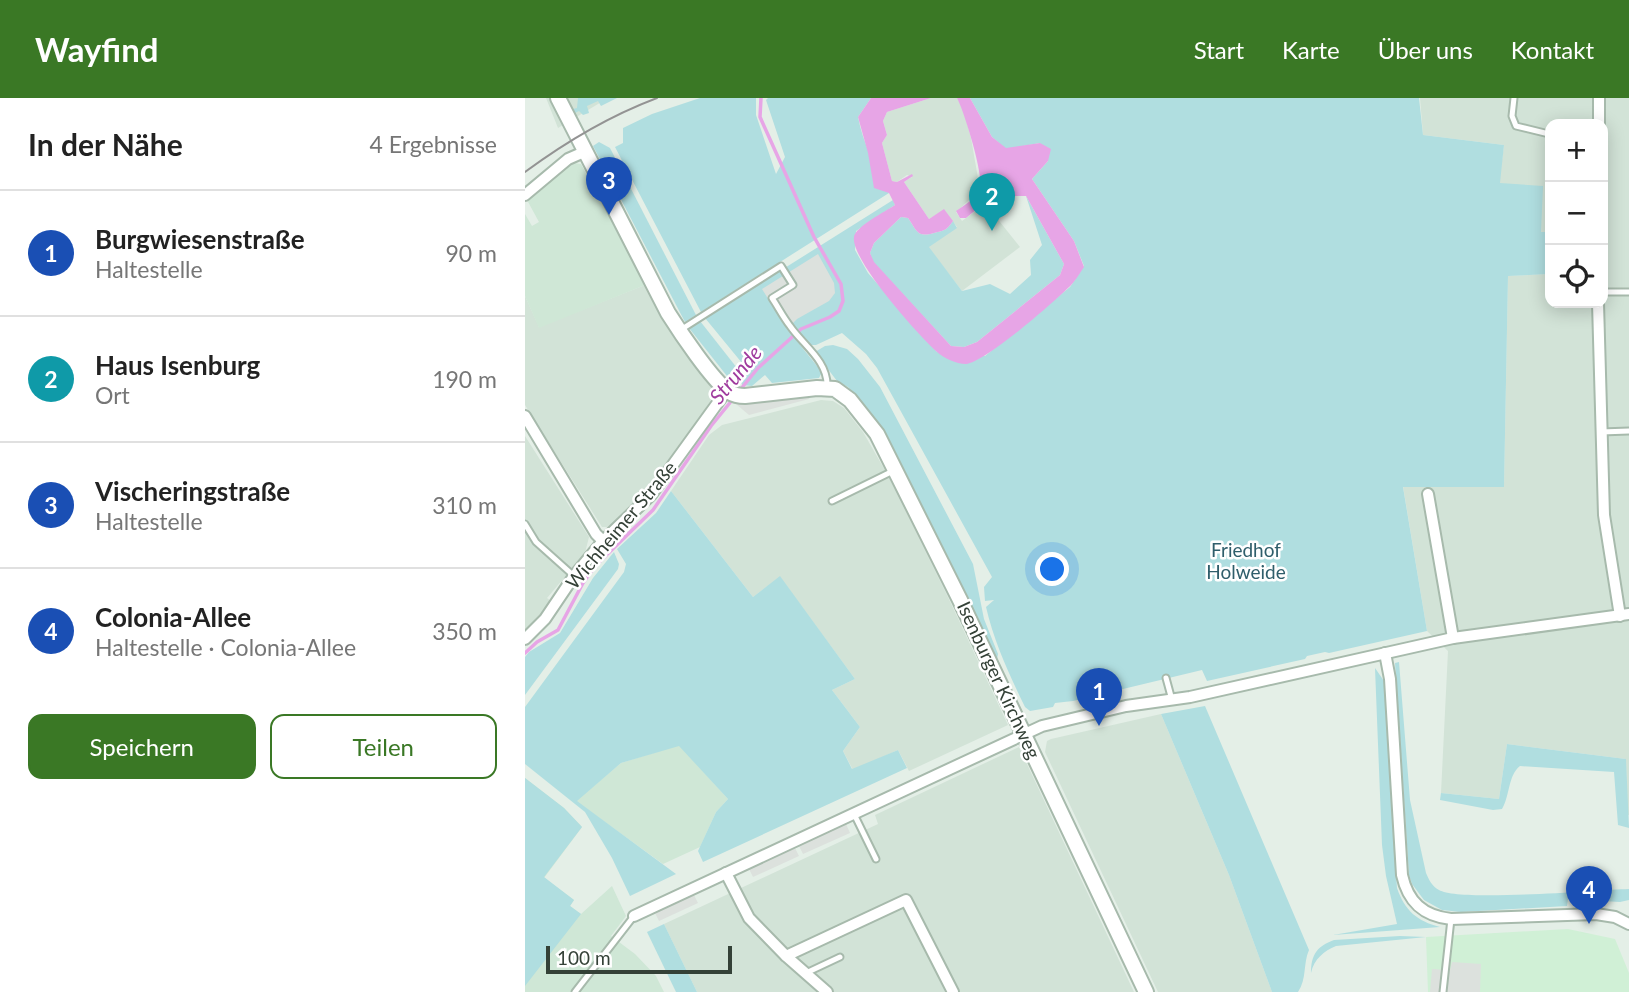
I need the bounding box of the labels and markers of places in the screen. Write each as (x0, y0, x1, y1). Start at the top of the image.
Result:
pin: 3 (586, 157, 632, 215)
pin: 2 (969, 173, 1015, 231)
pin: 1 (1076, 668, 1122, 726)
pin: 4 (1566, 866, 1612, 924)

